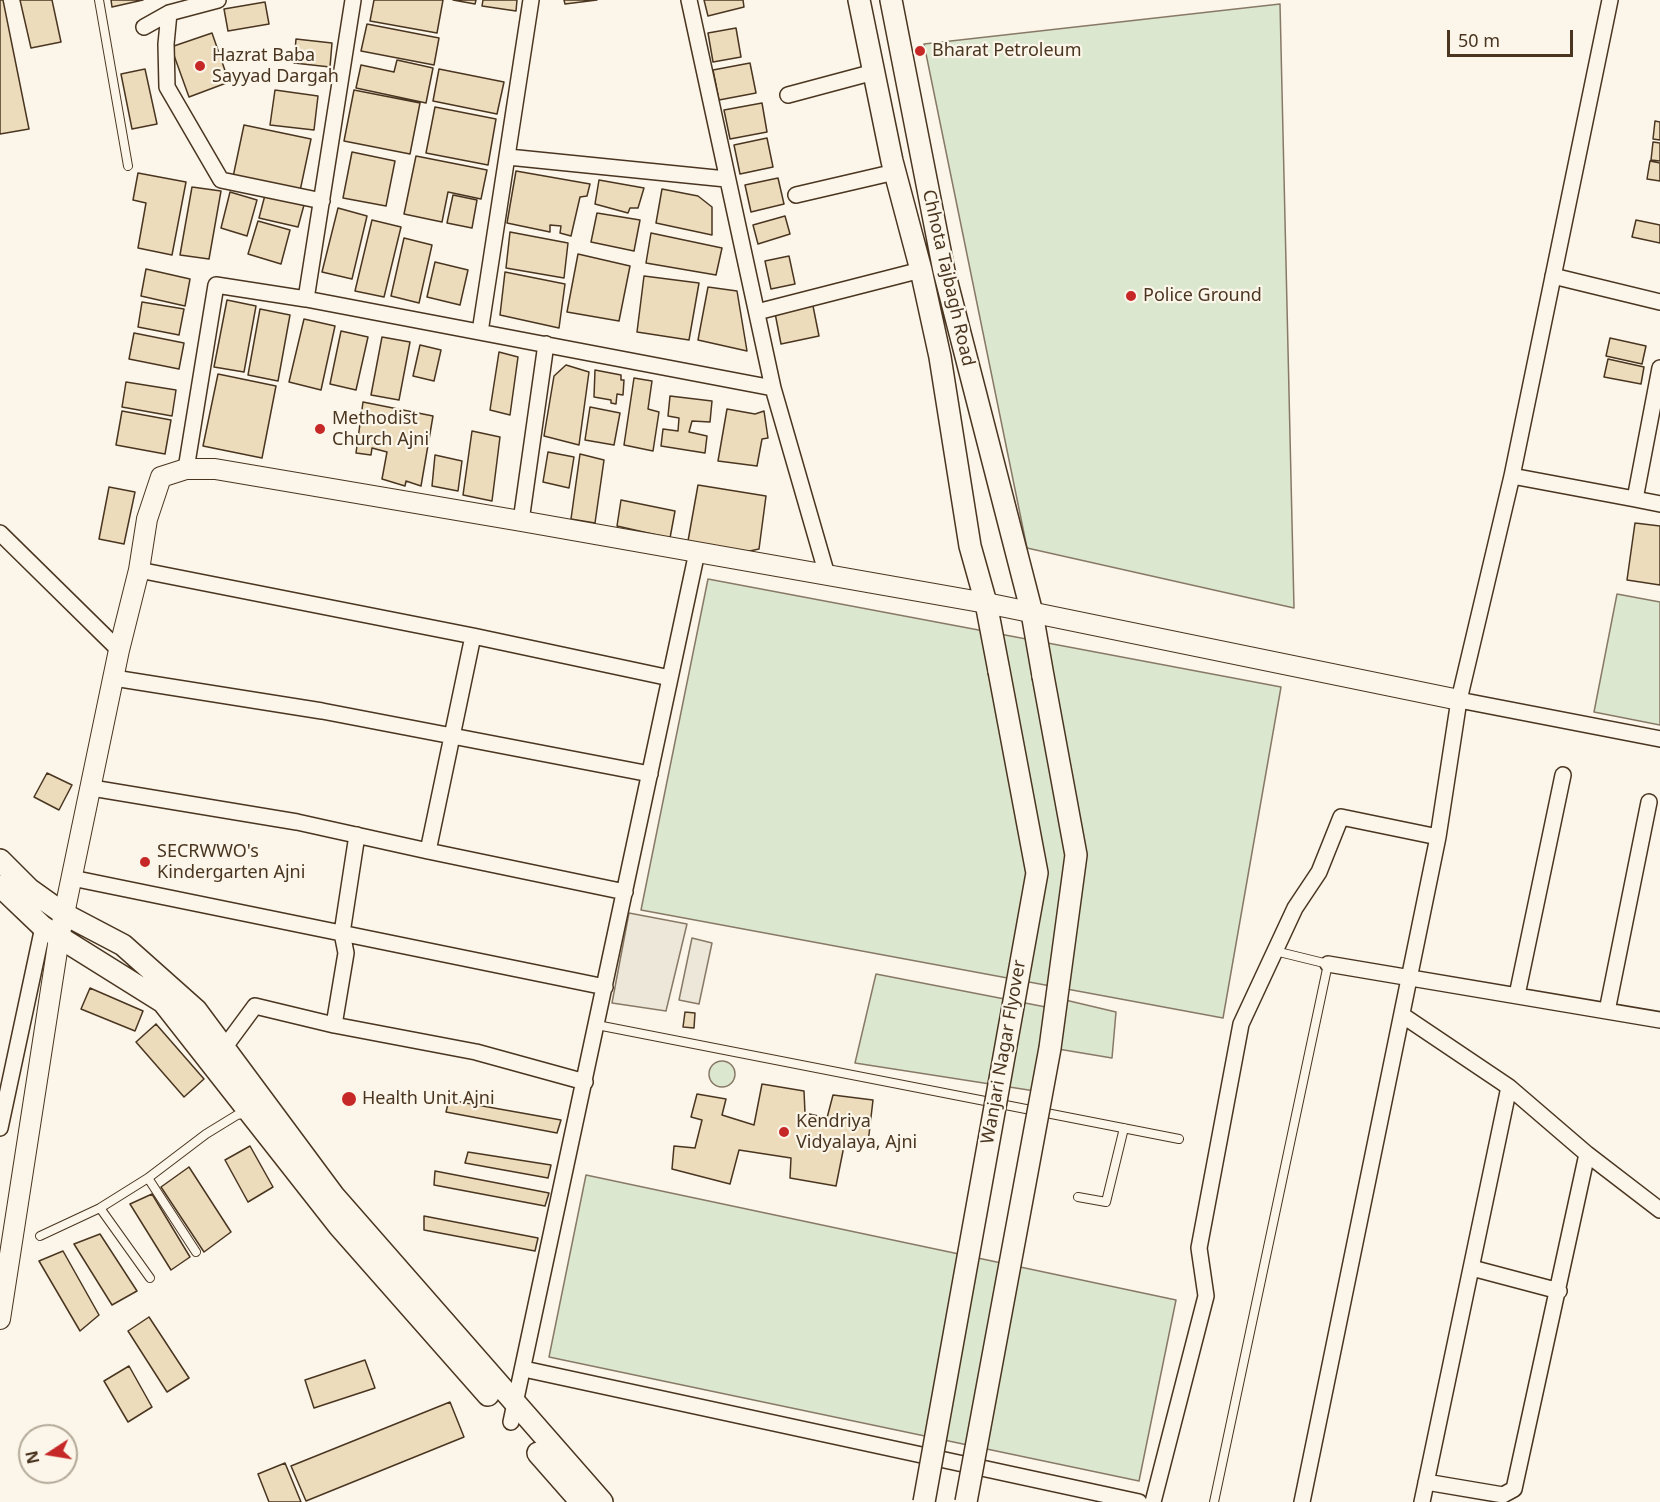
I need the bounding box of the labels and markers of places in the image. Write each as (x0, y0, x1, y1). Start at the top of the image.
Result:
place label: Bharat Petroleum (932, 40, 1082, 62)
marker: Bharat Petroleum (913, 44, 927, 58)
place label: Hazrat Baba Sayyad Dargah (212, 45, 339, 88)
marker: Hazrat Baba Sayyad Dargah (193, 59, 207, 73)
place label: Police Ground (1143, 285, 1262, 307)
marker: Police Ground (1124, 289, 1138, 303)
place label: Methodist Church Ajni (332, 408, 429, 450)
marker: Methodist Church Ajni (313, 422, 327, 436)
place label: SECRWWO's Kindergarten Ajni (157, 841, 305, 884)
marker: SECRWWO's Kindergarten Ajni (138, 855, 152, 869)
place label: Health Unit Ajni (362, 1088, 495, 1110)
marker: Health Unit Ajni (340, 1090, 358, 1108)
place label: Kendriya Vidyalaya, Ajni (796, 1111, 917, 1154)
marker: Kendriya Vidyalaya, Ajni (777, 1125, 791, 1139)

